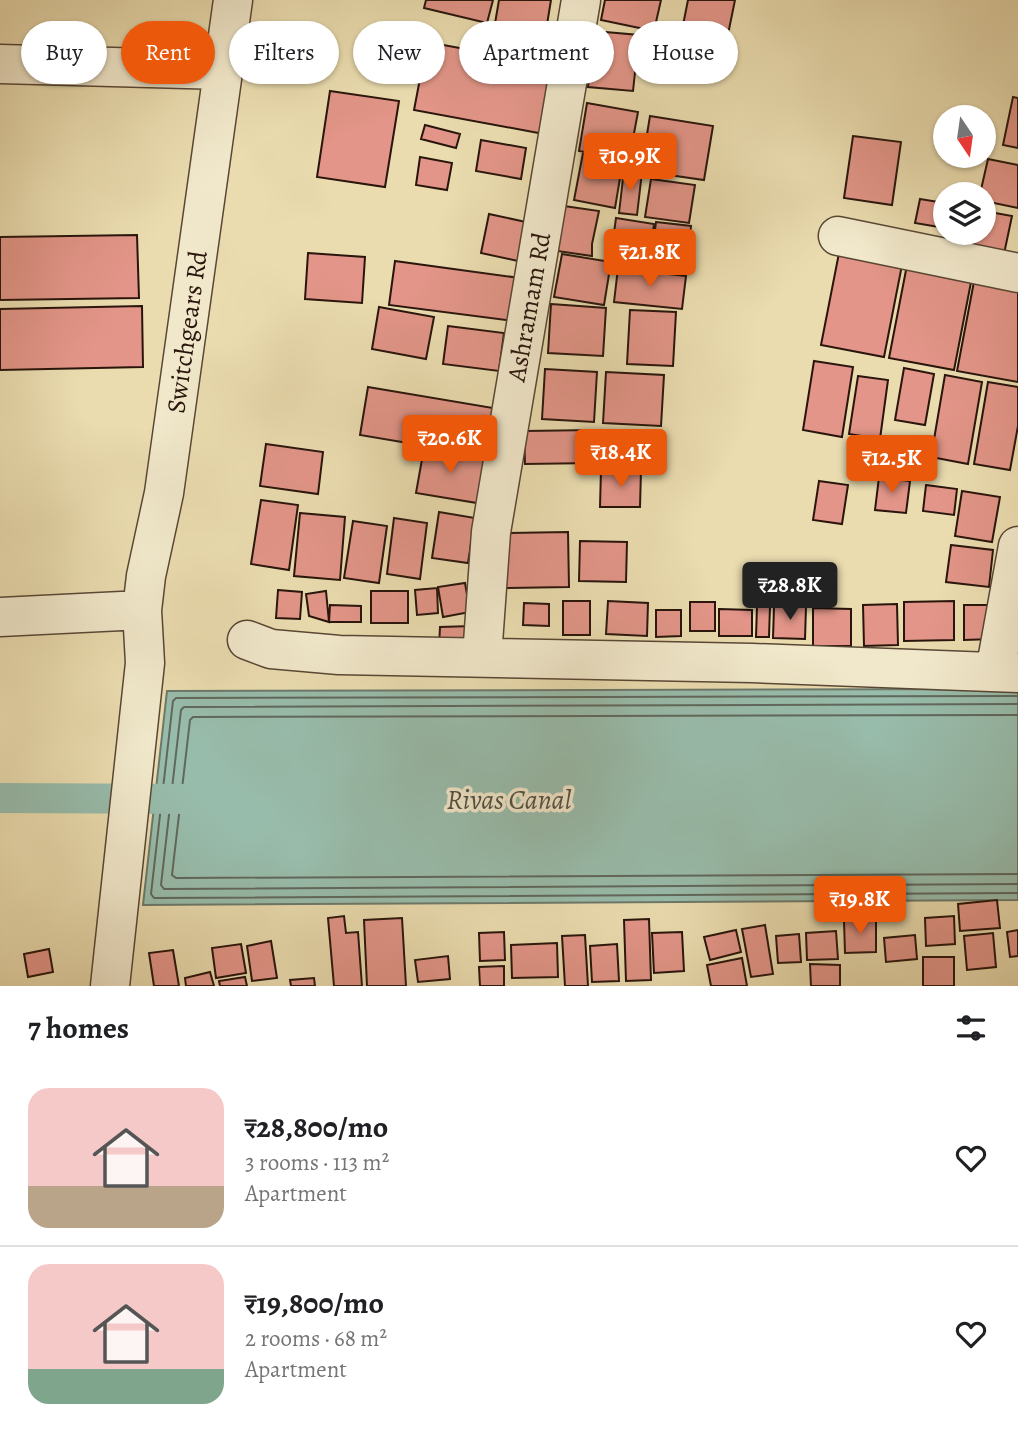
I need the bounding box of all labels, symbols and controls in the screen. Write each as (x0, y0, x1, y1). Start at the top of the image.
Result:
chip: Buy (21, 21, 107, 84)
chip: Rent (121, 21, 215, 84)
chip: Filters (229, 21, 339, 84)
chip: New (353, 21, 445, 84)
chip: Apartment (459, 21, 614, 84)
chip: House (628, 21, 738, 84)
north arrow (933, 105, 996, 168)
map controls (933, 105, 996, 245)
pin: ₹10.9K (573, 134, 687, 193)
text: ₹10.9K (600, 140, 660, 171)
button: layers (933, 182, 996, 245)
street label: Ashramam Rd (498, 230, 559, 385)
pin: ₹21.8K (593, 230, 707, 289)
text: ₹21.8K (620, 236, 680, 267)
street label: Switchgears Rd (158, 248, 216, 416)
pin: ₹20.6K (393, 416, 507, 475)
text: ₹20.6K (418, 422, 482, 453)
pin: ₹18.4K (564, 430, 678, 489)
pin: ₹12.5K (835, 435, 949, 495)
text: ₹18.4K (591, 436, 651, 467)
text: ₹12.5K (862, 442, 922, 473)
pin: ₹28.8K (733, 562, 847, 622)
text: ₹28.8K (758, 569, 822, 600)
water label: Rivas Canal (447, 781, 571, 819)
pin: ₹19.8K (803, 876, 917, 936)
text: ₹19.8K (830, 883, 890, 914)
text: 7 homes (28, 1008, 129, 1048)
icon: filters (952, 1009, 990, 1047)
text: ₹28,800/mo (245, 1107, 388, 1147)
icon: home (84, 1116, 168, 1200)
icon: heart (952, 1139, 990, 1177)
text: 3 rooms · 113 m² (245, 1147, 389, 1178)
text: Apartment (245, 1178, 347, 1209)
text: ₹19,800/mo (245, 1283, 384, 1323)
icon: home (84, 1292, 168, 1376)
icon: heart (952, 1315, 990, 1353)
text: 2 rooms · 68 m² (245, 1323, 387, 1354)
text: Apartment (245, 1354, 347, 1385)

